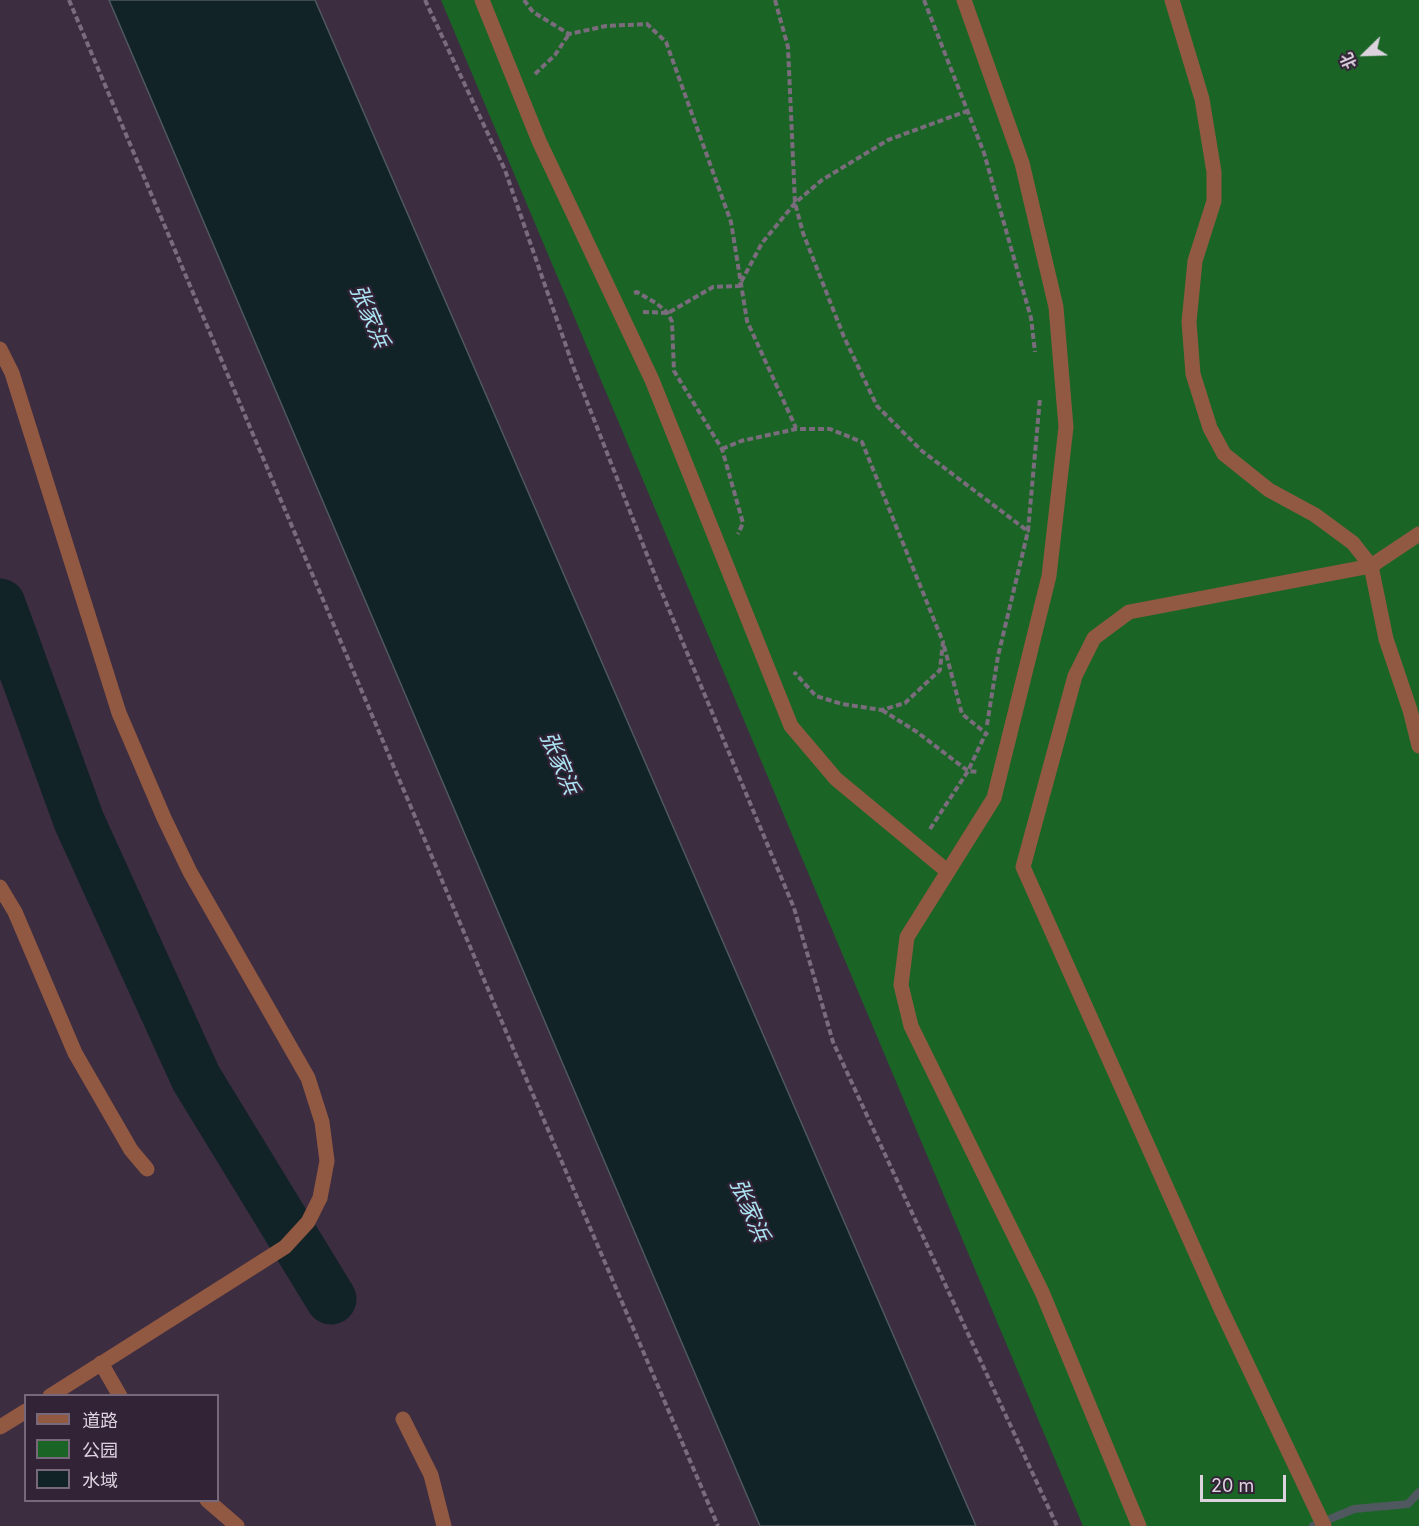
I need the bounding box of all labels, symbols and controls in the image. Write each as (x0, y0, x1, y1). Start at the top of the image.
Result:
north arrow (1335, 24, 1395, 84)
text: 北 (1336, 50, 1361, 72)
water label: 张家浜 (344, 280, 394, 352)
water label: 张家浜 (534, 727, 584, 799)
water label: 张家浜 (724, 1174, 774, 1246)
legend (24, 1394, 219, 1502)
text: 道路 (82, 1410, 118, 1431)
text: 公园 (82, 1440, 118, 1461)
scale bar (1203, 1463, 1288, 1501)
text: 水域 (82, 1470, 118, 1491)
text: 20 m (1211, 1475, 1254, 1496)

